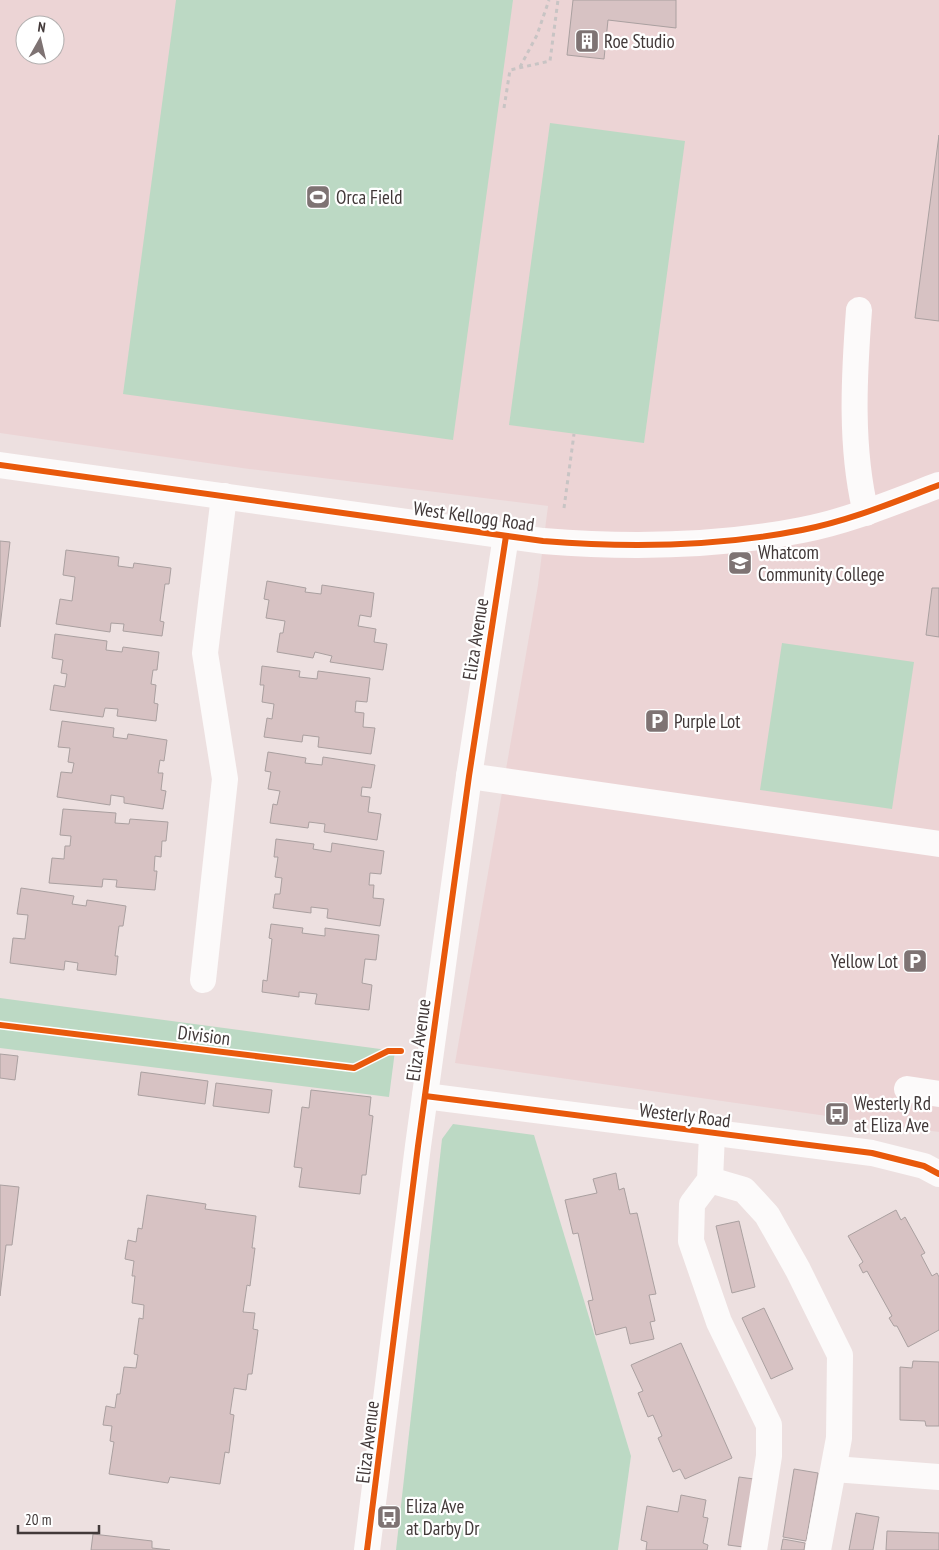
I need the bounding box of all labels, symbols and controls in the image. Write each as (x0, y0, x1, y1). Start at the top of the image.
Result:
north arrow (15, 15, 65, 65)
text: N (37, 18, 47, 37)
building icon: Roe Studio (574, 28, 600, 54)
place label: Roe Studio (604, 29, 675, 53)
sports icon: Orca Field (305, 184, 331, 210)
place label: Orca Field (336, 185, 403, 209)
street label: West Kellogg Road (412, 496, 536, 536)
place label: Whatcom Community College (758, 540, 885, 586)
school or university icon: Whatcom Community College (727, 550, 753, 576)
street label: Eliza Avenue (457, 596, 493, 682)
parking icon: Purple Lot (644, 708, 670, 734)
place label: Purple Lot (674, 709, 741, 733)
parking icon: Yellow Lot (902, 948, 928, 974)
place label: Yellow Lot (831, 949, 899, 973)
street label: Eliza Avenue (400, 997, 436, 1083)
street label: Division (176, 1020, 232, 1050)
place label: Westerly Rd at Eliza Ave (854, 1091, 931, 1137)
street label: Westerly Road (638, 1097, 732, 1133)
bus stop icon: Westerly Rd at Eliza Ave (824, 1101, 850, 1127)
street label: Eliza Avenue (350, 1399, 384, 1485)
place label: Eliza Ave at Darby Dr (406, 1494, 480, 1540)
scale bar (18, 1502, 99, 1534)
bus stop icon: Eliza Ave at Darby Dr (376, 1504, 402, 1530)
text: 20 m (25, 1510, 51, 1529)

